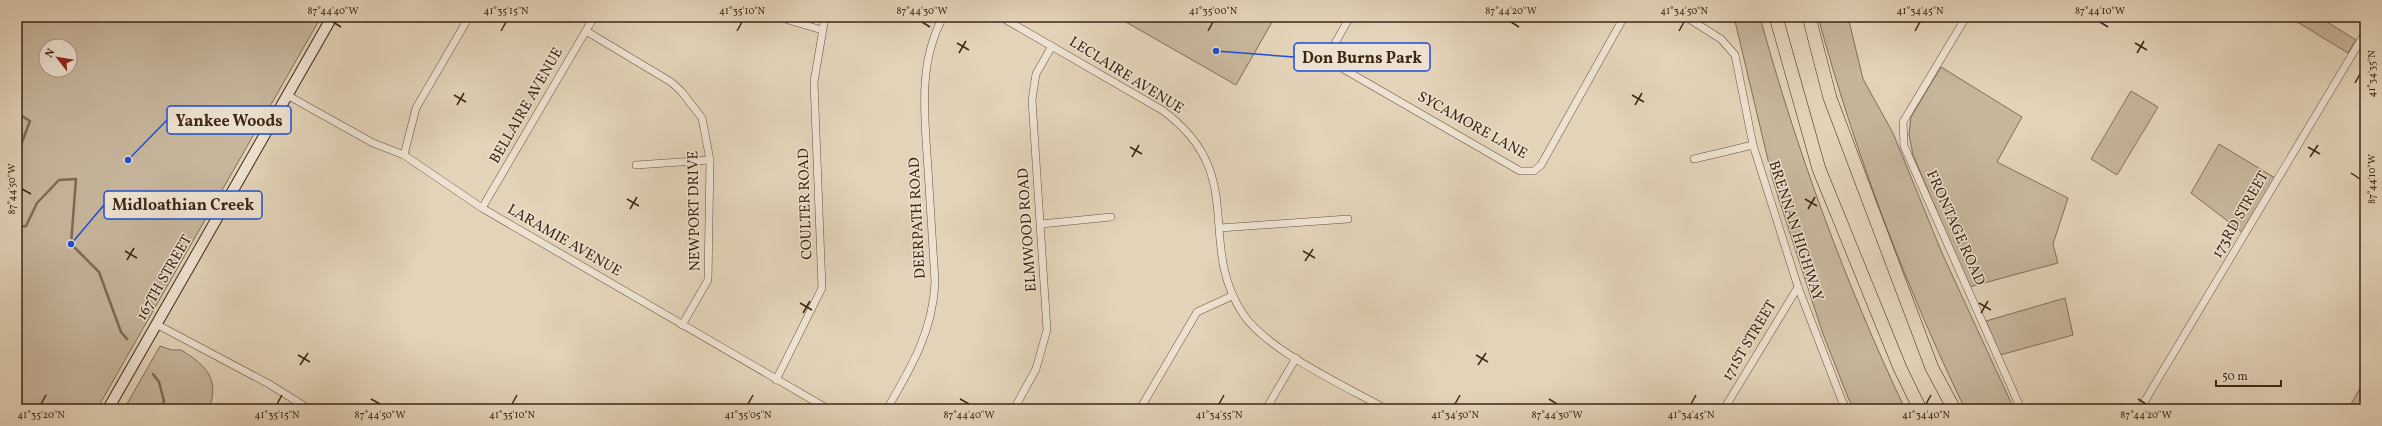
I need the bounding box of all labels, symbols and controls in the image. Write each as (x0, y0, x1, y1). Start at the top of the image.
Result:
text: 87°44'40"W (307, 4, 359, 18)
text: 41°35'15"N (483, 4, 529, 18)
text: 41°35'10"N (719, 4, 766, 18)
text: 87°44'30"W (896, 4, 948, 18)
text: 41°35'00"N (1189, 4, 1238, 18)
text: 87°44'20"W (1485, 4, 1537, 18)
text: 41°34'50"N (1660, 4, 1708, 18)
text: 41°34'45"N (1897, 4, 1944, 18)
text: 87°44'10"W (2075, 4, 2125, 18)
street label: LECLAIRE AVENUE (1065, 32, 1187, 120)
north arrow (38, 38, 78, 78)
callout: Don Burns Park (1294, 43, 1430, 71)
street label: BELLAIRE AVENUE (485, 44, 569, 168)
text: N (42, 46, 59, 61)
text: Don Burns Park (1302, 48, 1422, 70)
text: 41°34'35"N (2365, 50, 2379, 98)
street label: SYCAMORE LANE (1413, 87, 1531, 165)
callout: Yankee Woods (167, 106, 291, 134)
text: Yankee Woods (175, 111, 283, 133)
street label: COULTER ROAD (794, 148, 818, 260)
street label: NEWPORT DRIVE (683, 150, 707, 272)
text: 87°44'10"W (2365, 154, 2379, 204)
street label: DEERPATH ROAD (904, 157, 932, 279)
street label: BRENNAN HIGHWAY (1762, 158, 1828, 304)
text: 87°44'50"W (5, 164, 19, 214)
street label: ELMWOOD ROAD (1013, 167, 1043, 293)
street label: FRONTAGE ROAD (1920, 167, 1990, 289)
street label: 173RD STREET (2208, 167, 2275, 262)
callout: Midloathian Creek (104, 191, 262, 219)
text: Midloathian Creek (112, 195, 254, 217)
street label: LARAMIE AVENUE (503, 200, 625, 282)
street label: 167TH STREET (132, 231, 198, 325)
street label: 171ST STREET (1718, 297, 1782, 385)
scale bar (2216, 362, 2281, 388)
text: 50 m (2222, 369, 2248, 385)
text: 41°35'20"N (17, 408, 65, 422)
text: 41°35'15"N (254, 408, 300, 422)
text: 87°44'50"W (355, 408, 405, 422)
text: 41°35'10"N (489, 408, 536, 422)
text: 41°35'05"N (725, 408, 772, 422)
text: 87°44'40"W (943, 408, 995, 422)
text: 41°34'55"N (1196, 408, 1243, 422)
text: 41°34'50"N (1431, 408, 1479, 422)
text: 87°44'30"W (1531, 408, 1583, 422)
text: 41°34'45"N (1668, 408, 1715, 422)
text: 41°34'40"N (1902, 408, 1951, 422)
text: 87°44'20"W (2120, 408, 2172, 422)

